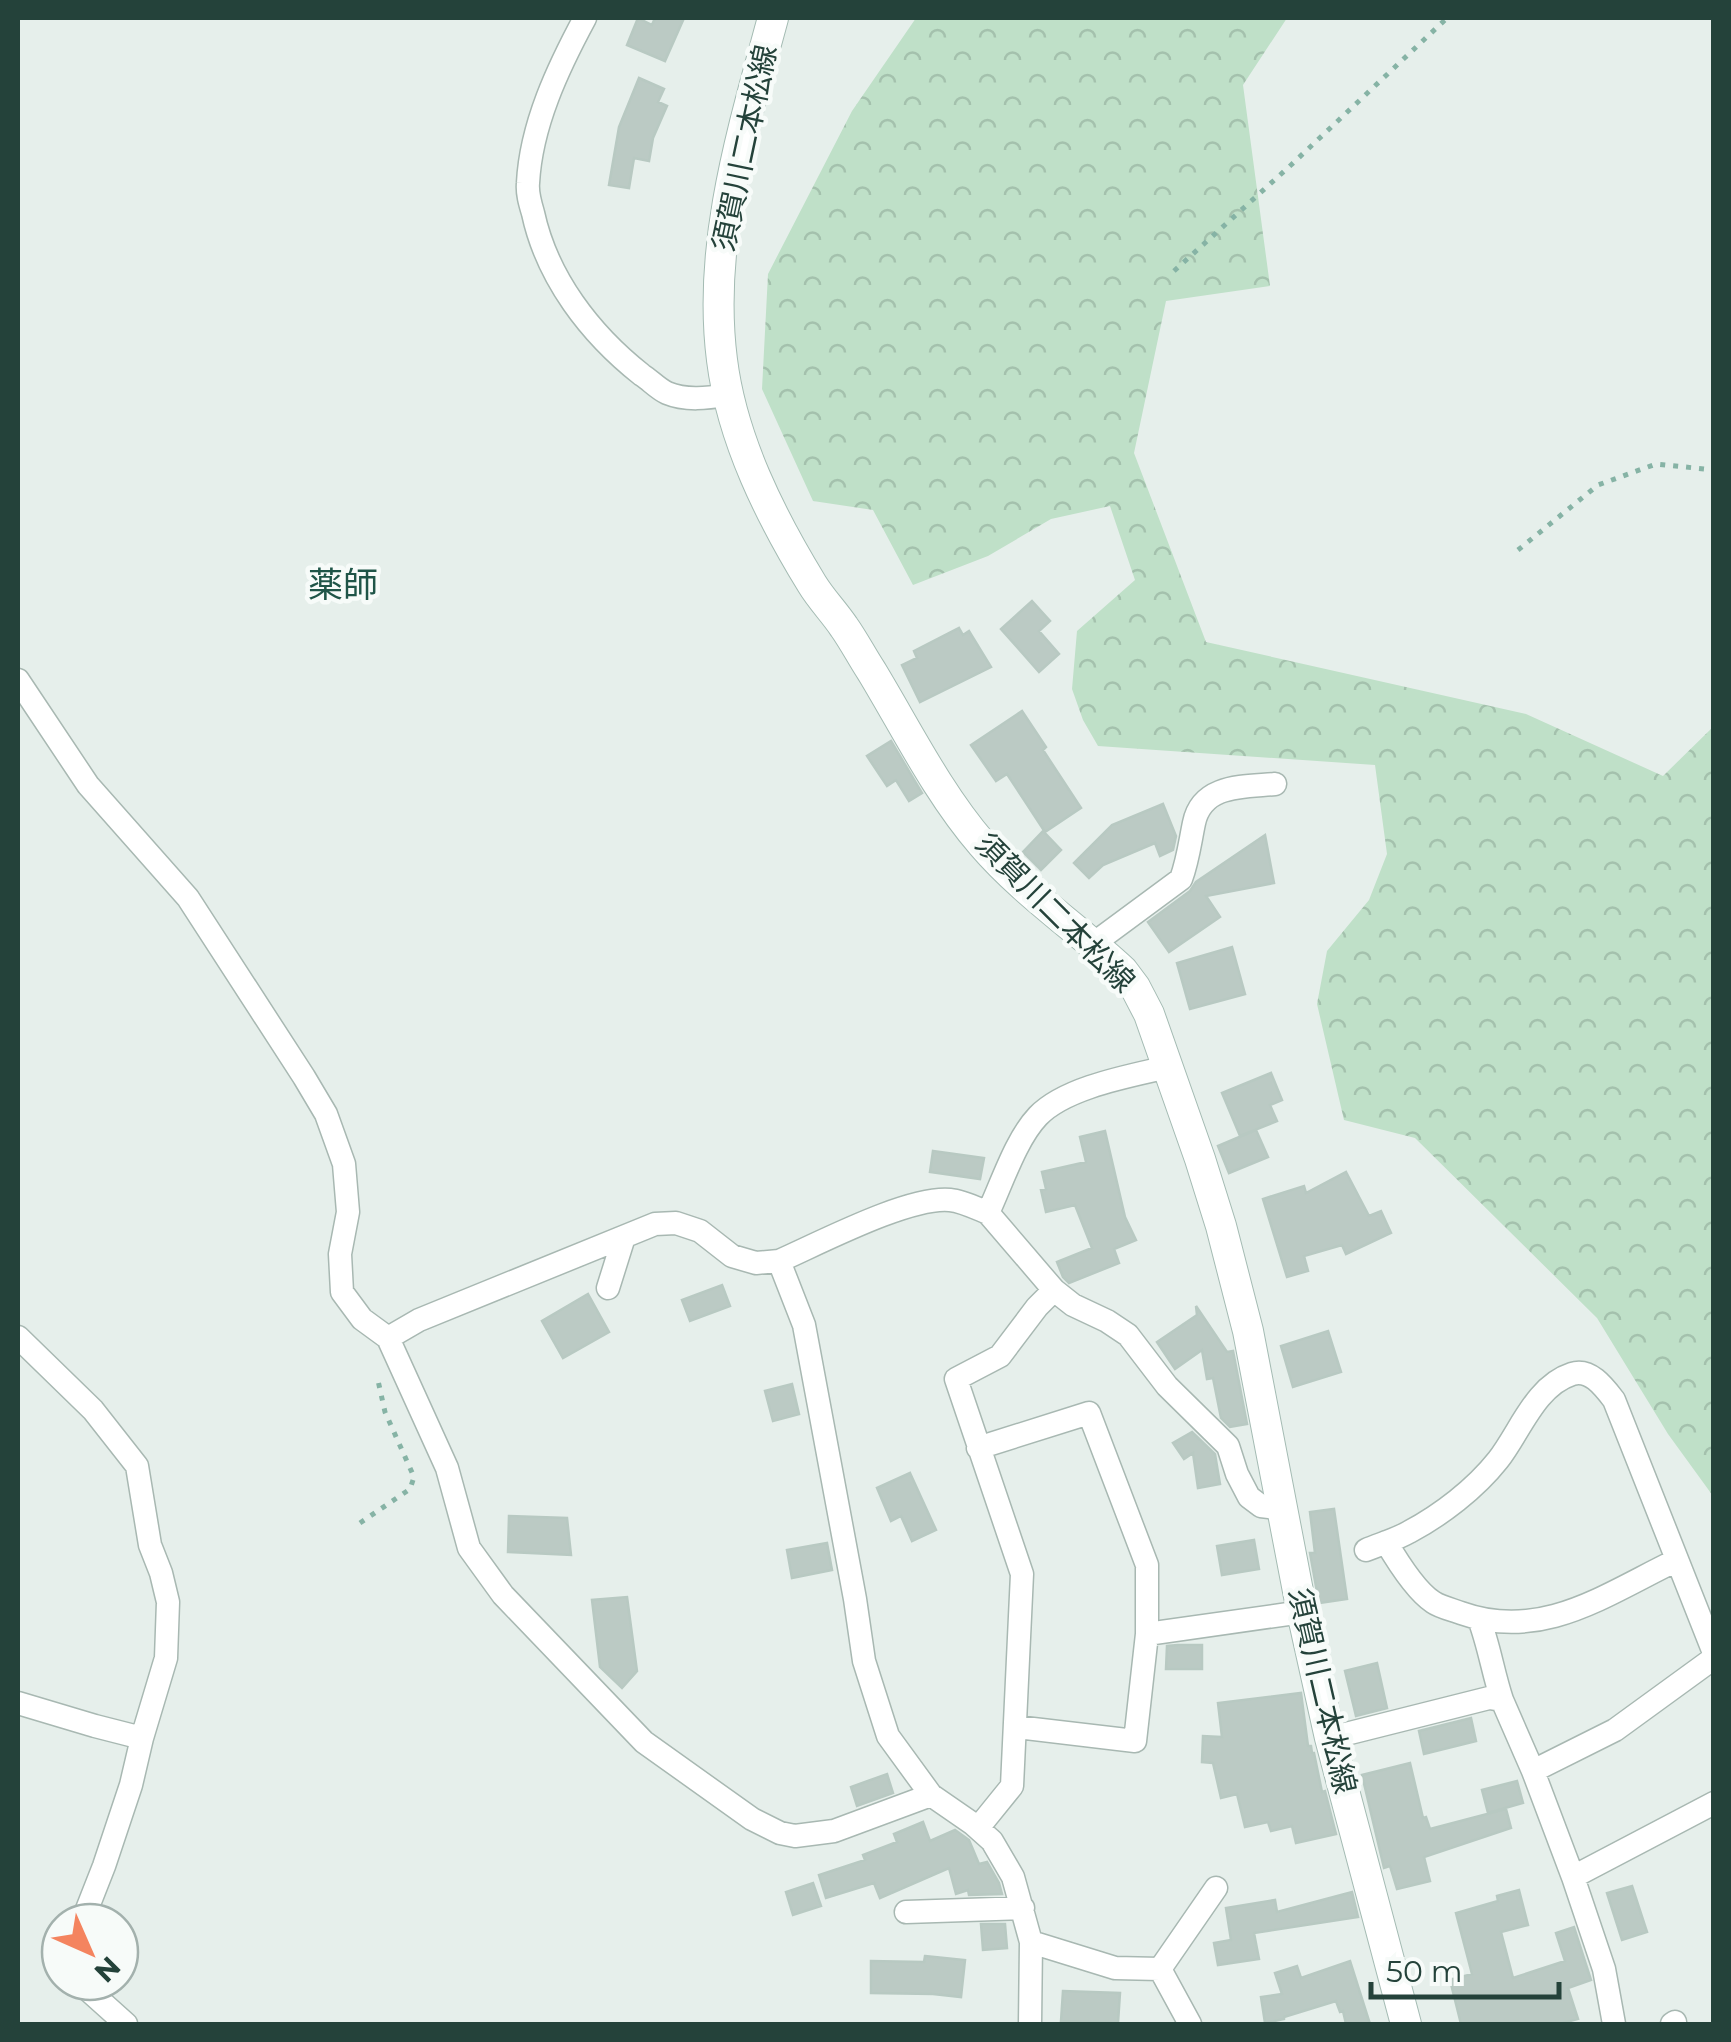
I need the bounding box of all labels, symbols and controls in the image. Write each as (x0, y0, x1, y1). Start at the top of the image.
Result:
street label: 須賀川二本松線 (705, 41, 784, 254)
district label: 薬師 (308, 563, 378, 606)
street label: 須賀川二本松線 (968, 825, 1143, 1000)
street label: 須賀川二本松線 (1281, 1584, 1364, 1797)
north arrow (40, 1902, 140, 2002)
scale bar (1371, 1937, 1558, 1999)
text: N (88, 1950, 128, 1990)
text: 50 m (1386, 1953, 1463, 1990)

